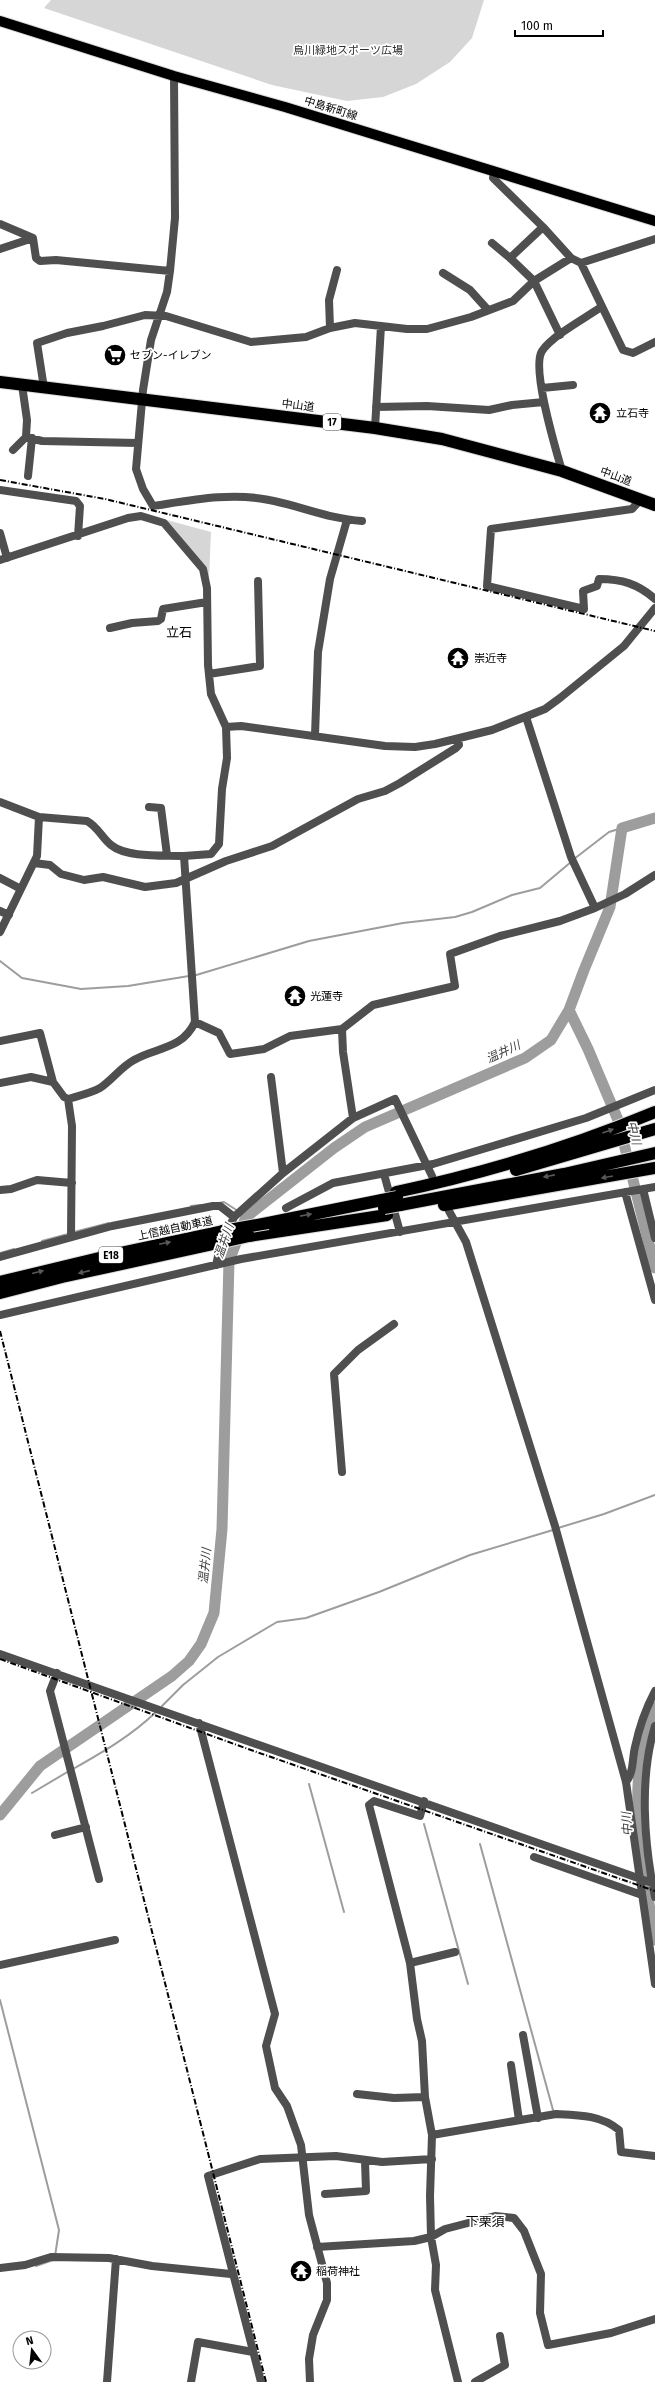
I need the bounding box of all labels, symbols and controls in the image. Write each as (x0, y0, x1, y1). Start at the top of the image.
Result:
scale bar (515, 12, 603, 38)
text: 100 m (521, 19, 553, 33)
park label: 烏川緑地スポーツ広場 (293, 44, 403, 57)
street label: 中島新町線 (303, 94, 359, 123)
supermarket icon: セブン-イレブン (102, 342, 128, 368)
place label: セブン-イレブン (130, 349, 211, 362)
street label: 中山道 (281, 397, 315, 414)
temple icon: 立石寺 (587, 400, 613, 426)
place label: 立石寺 (616, 407, 649, 420)
road number: 17 (323, 414, 341, 430)
street label: 中山道 (598, 465, 634, 488)
district label: 立石 (166, 625, 192, 640)
temple icon: 崇近寺 (445, 645, 471, 671)
place label: 崇近寺 (474, 652, 507, 665)
temple icon: 光蓮寺 (282, 983, 308, 1009)
place label: 光蓮寺 (310, 990, 343, 1003)
water label: 温井川 (484, 1037, 524, 1066)
water label: 中川 (624, 1120, 644, 1148)
one-way arrow (602, 1127, 614, 1133)
one-way arrow (543, 1174, 555, 1180)
one-way arrow (601, 1174, 613, 1180)
one-way arrow (300, 1212, 312, 1218)
street label: 上信越自動車道 (136, 1214, 214, 1243)
water label: 温井川 (212, 1220, 237, 1260)
one-way arrow (158, 1240, 171, 1246)
road number: E18 (99, 1247, 123, 1263)
one-way arrow (32, 1269, 44, 1275)
one-way arrow (78, 1269, 90, 1275)
water label: 温井川 (196, 1545, 214, 1585)
water label: 中川 (619, 1810, 635, 1836)
district label: 下栗須 (465, 2214, 505, 2229)
temple icon: 稲荷神社 (288, 2258, 314, 2284)
place label: 稲荷神社 (316, 2265, 360, 2278)
north arrow (12, 2330, 52, 2370)
text: N (24, 2334, 35, 2348)

